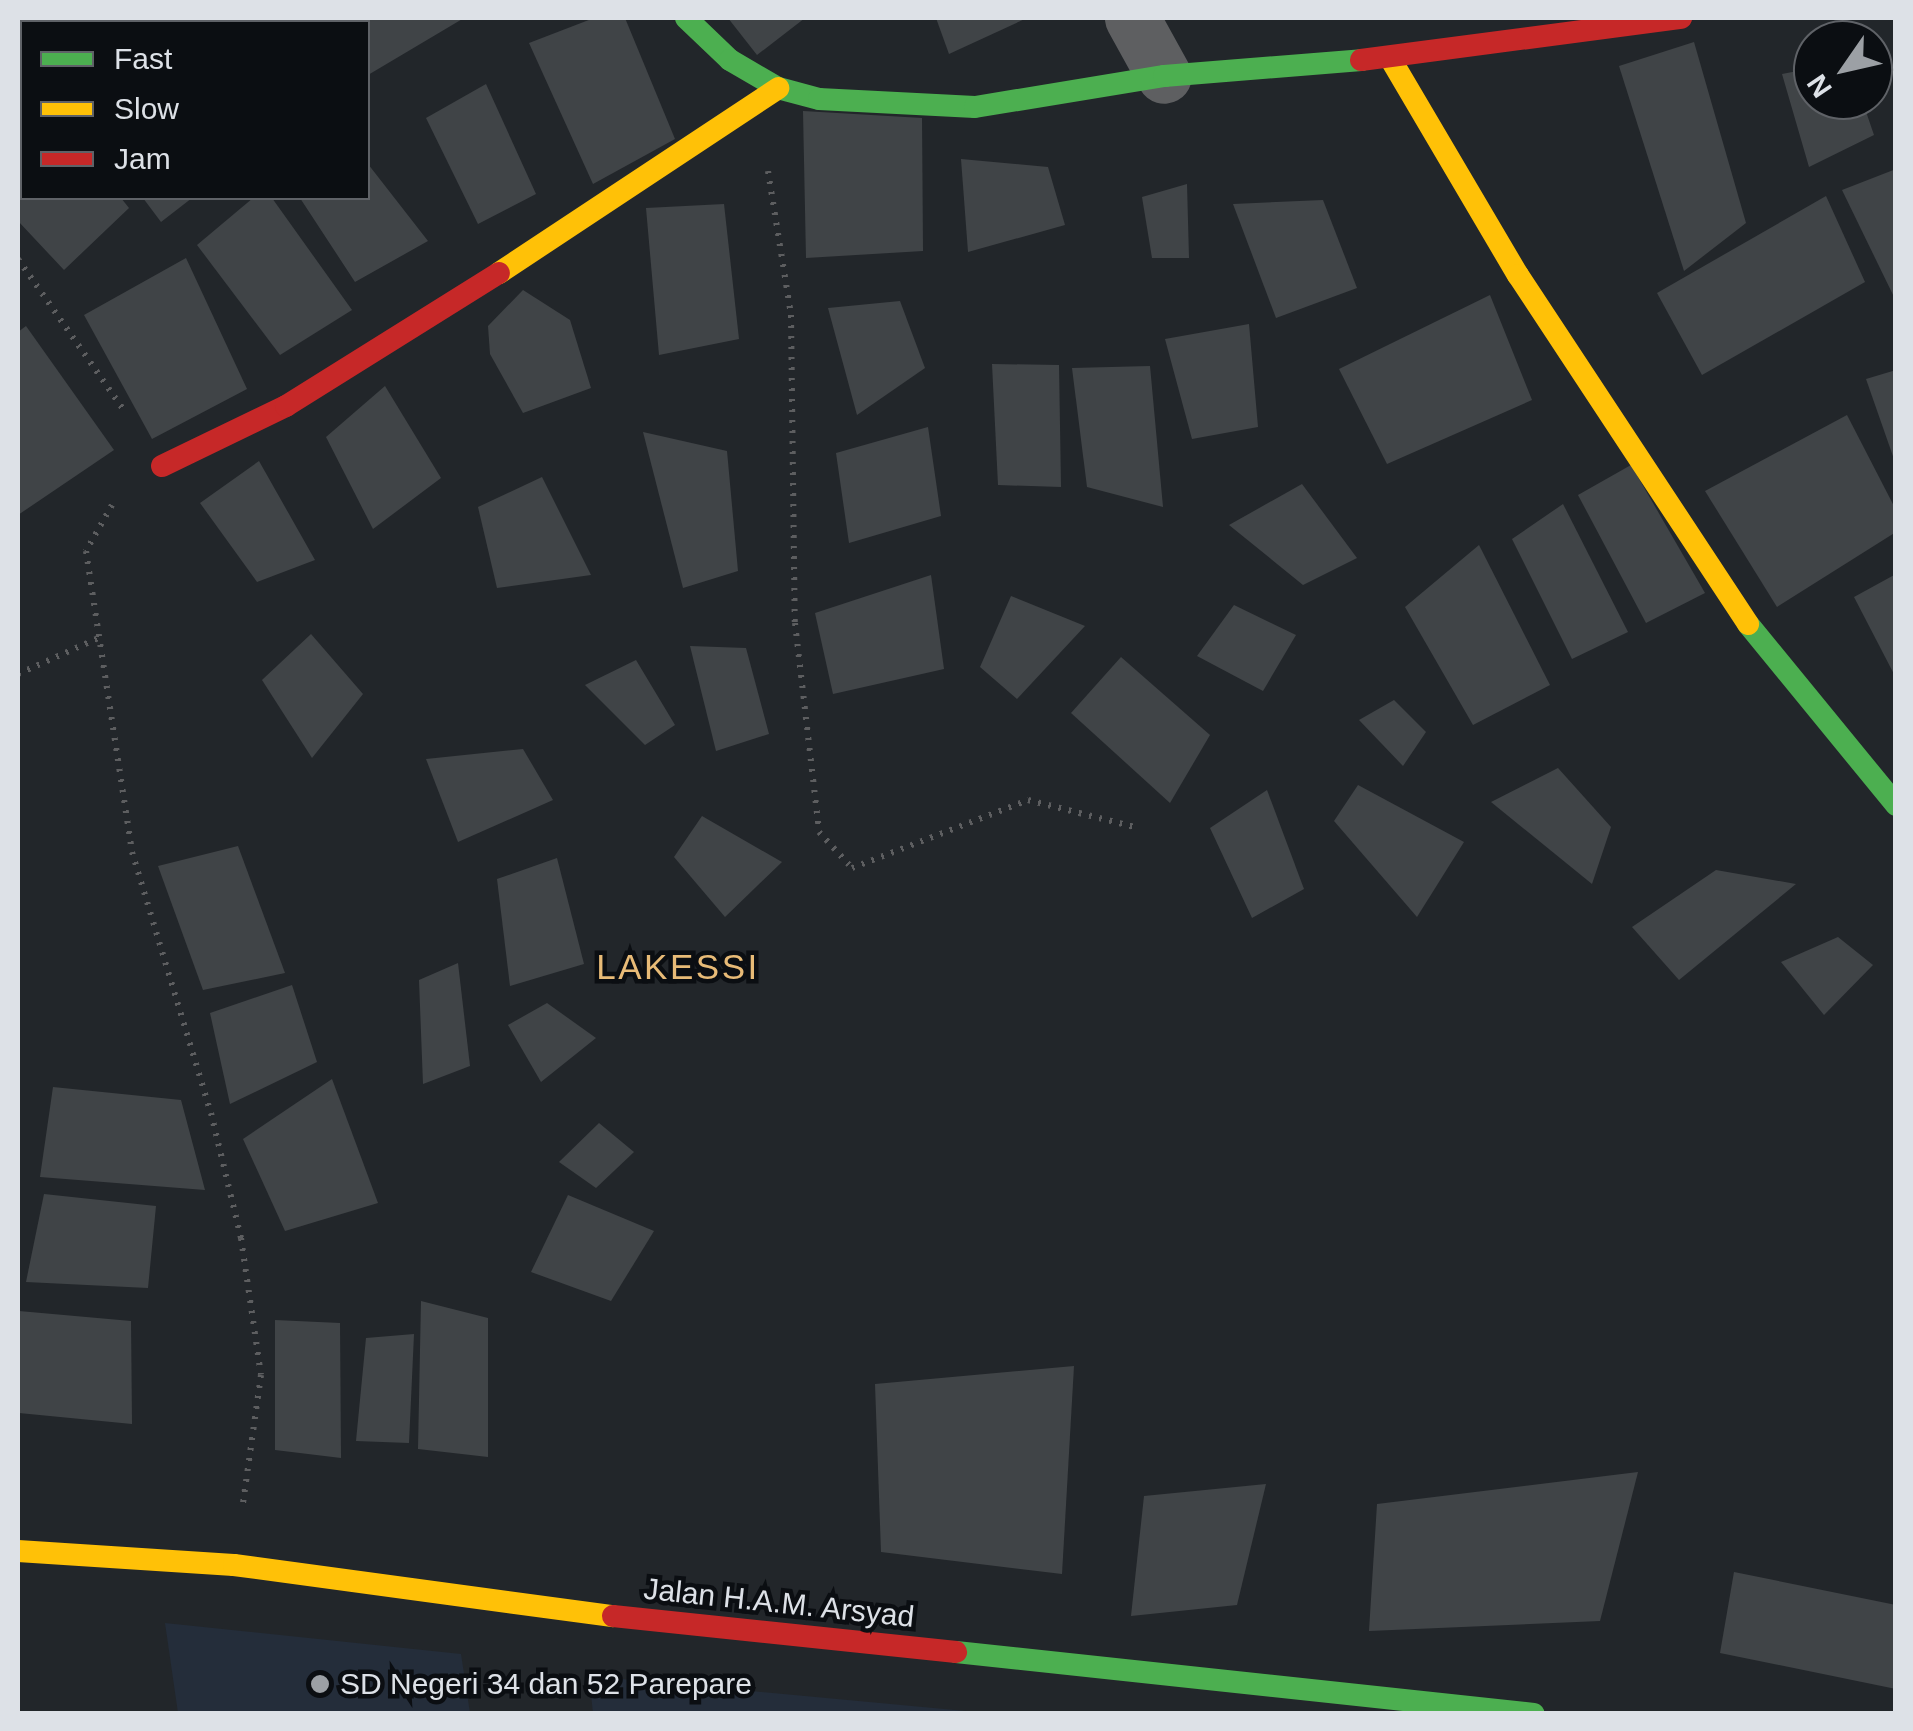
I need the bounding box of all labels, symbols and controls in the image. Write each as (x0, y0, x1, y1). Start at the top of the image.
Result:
legend (20, 20, 370, 200)
north arrow (1793, 20, 1893, 120)
text: Fast (114, 42, 172, 75)
text: N (1801, 69, 1838, 103)
text: Slow (114, 92, 179, 125)
text: Jam (114, 142, 171, 175)
district label: LAKESSI (596, 946, 760, 988)
street label: Jalan H.A.M. Arsyad (641, 1571, 917, 1635)
place label: SD Negeri 34 dan 52 Parepare (340, 1666, 752, 1702)
marker: SD Negeri 34 dan 52 Parepare (309, 1673, 331, 1695)

